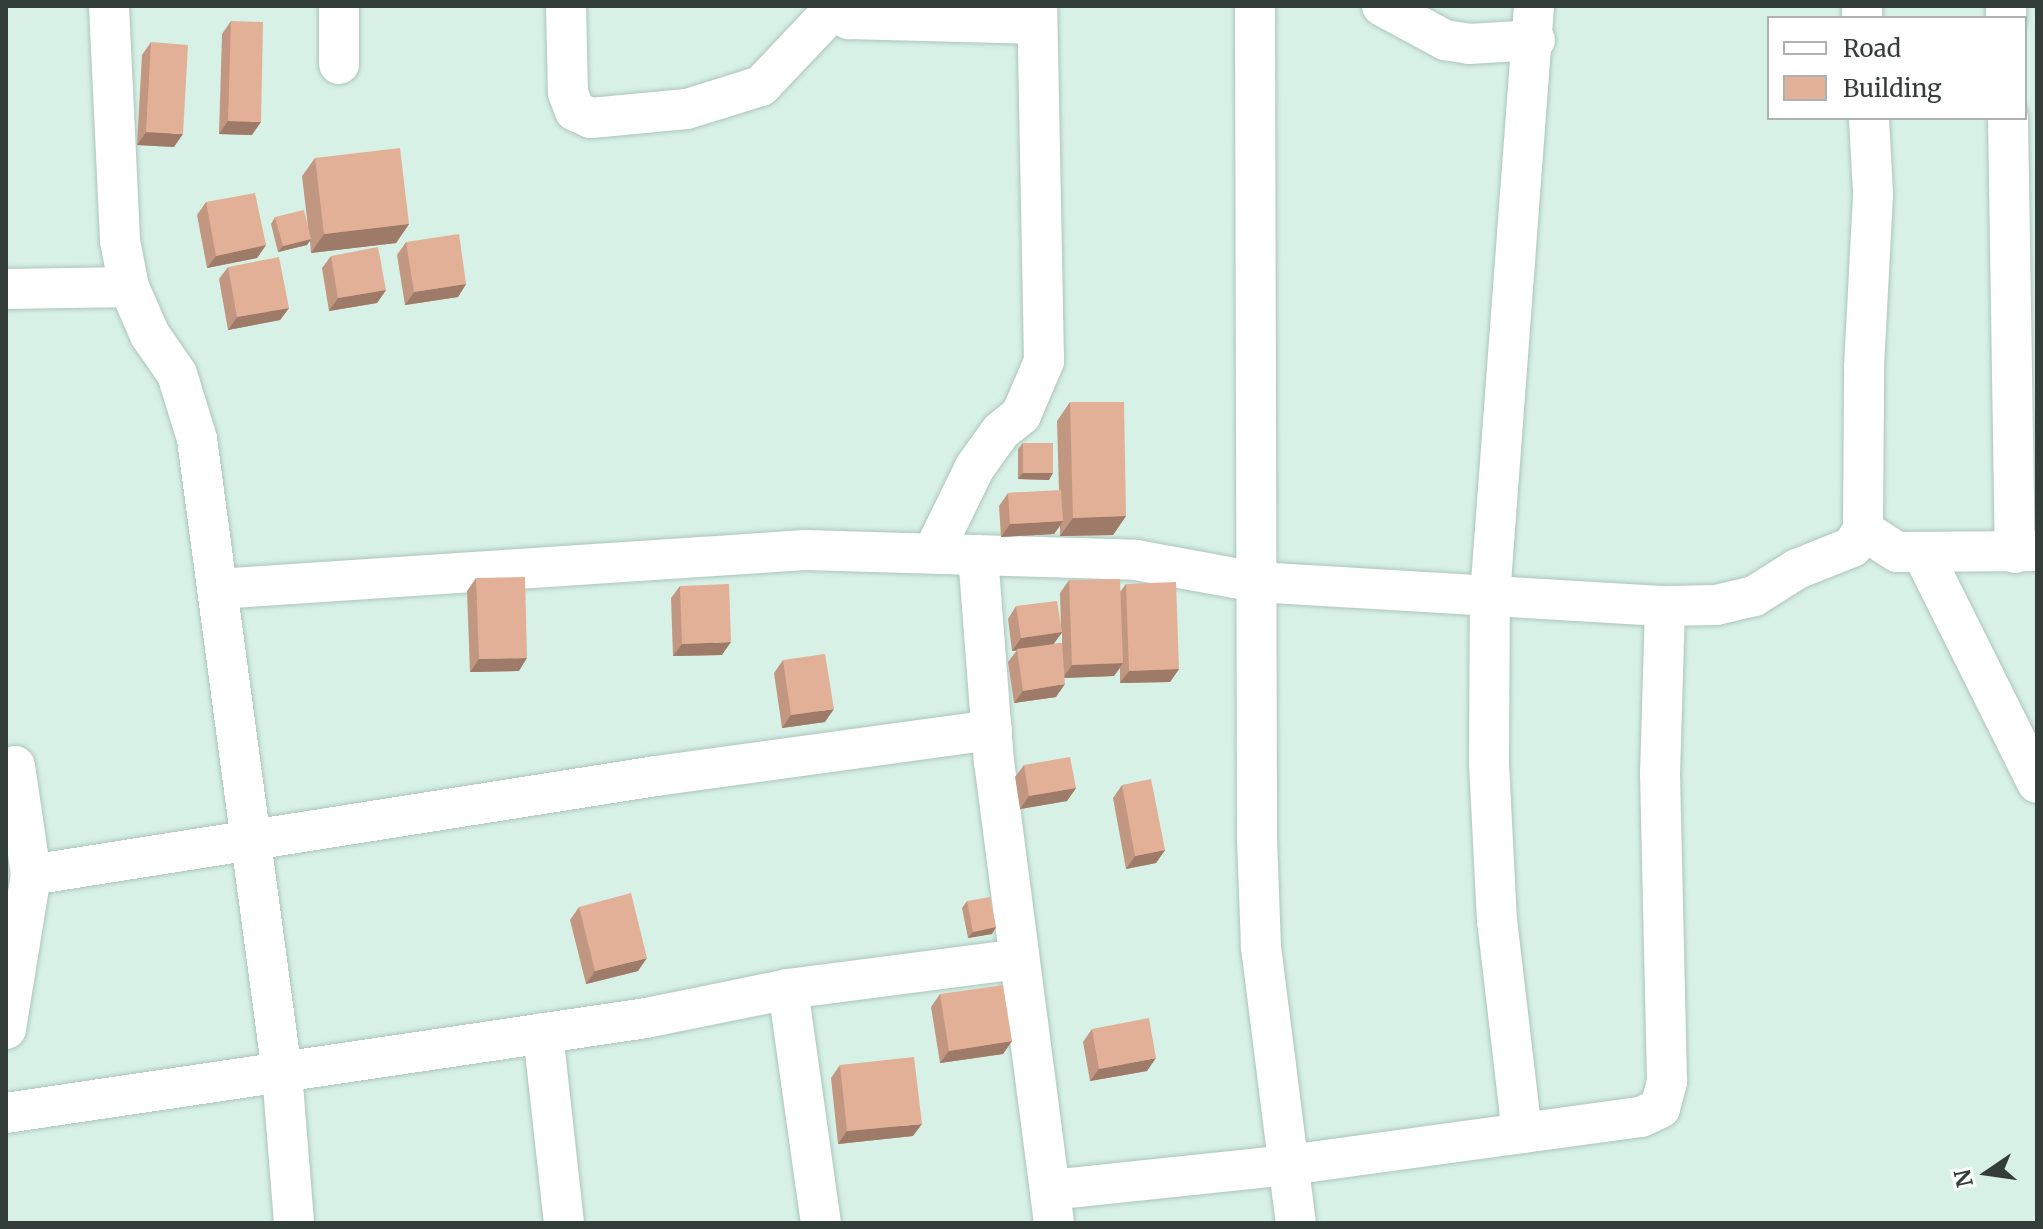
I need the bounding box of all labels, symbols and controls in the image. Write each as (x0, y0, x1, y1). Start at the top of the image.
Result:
legend (1767, 16, 2027, 120)
text: Road (1843, 33, 1901, 64)
text: Building (1843, 73, 1942, 104)
north arrow (1947, 1133, 2027, 1213)
text: N (1948, 1167, 1979, 1190)

